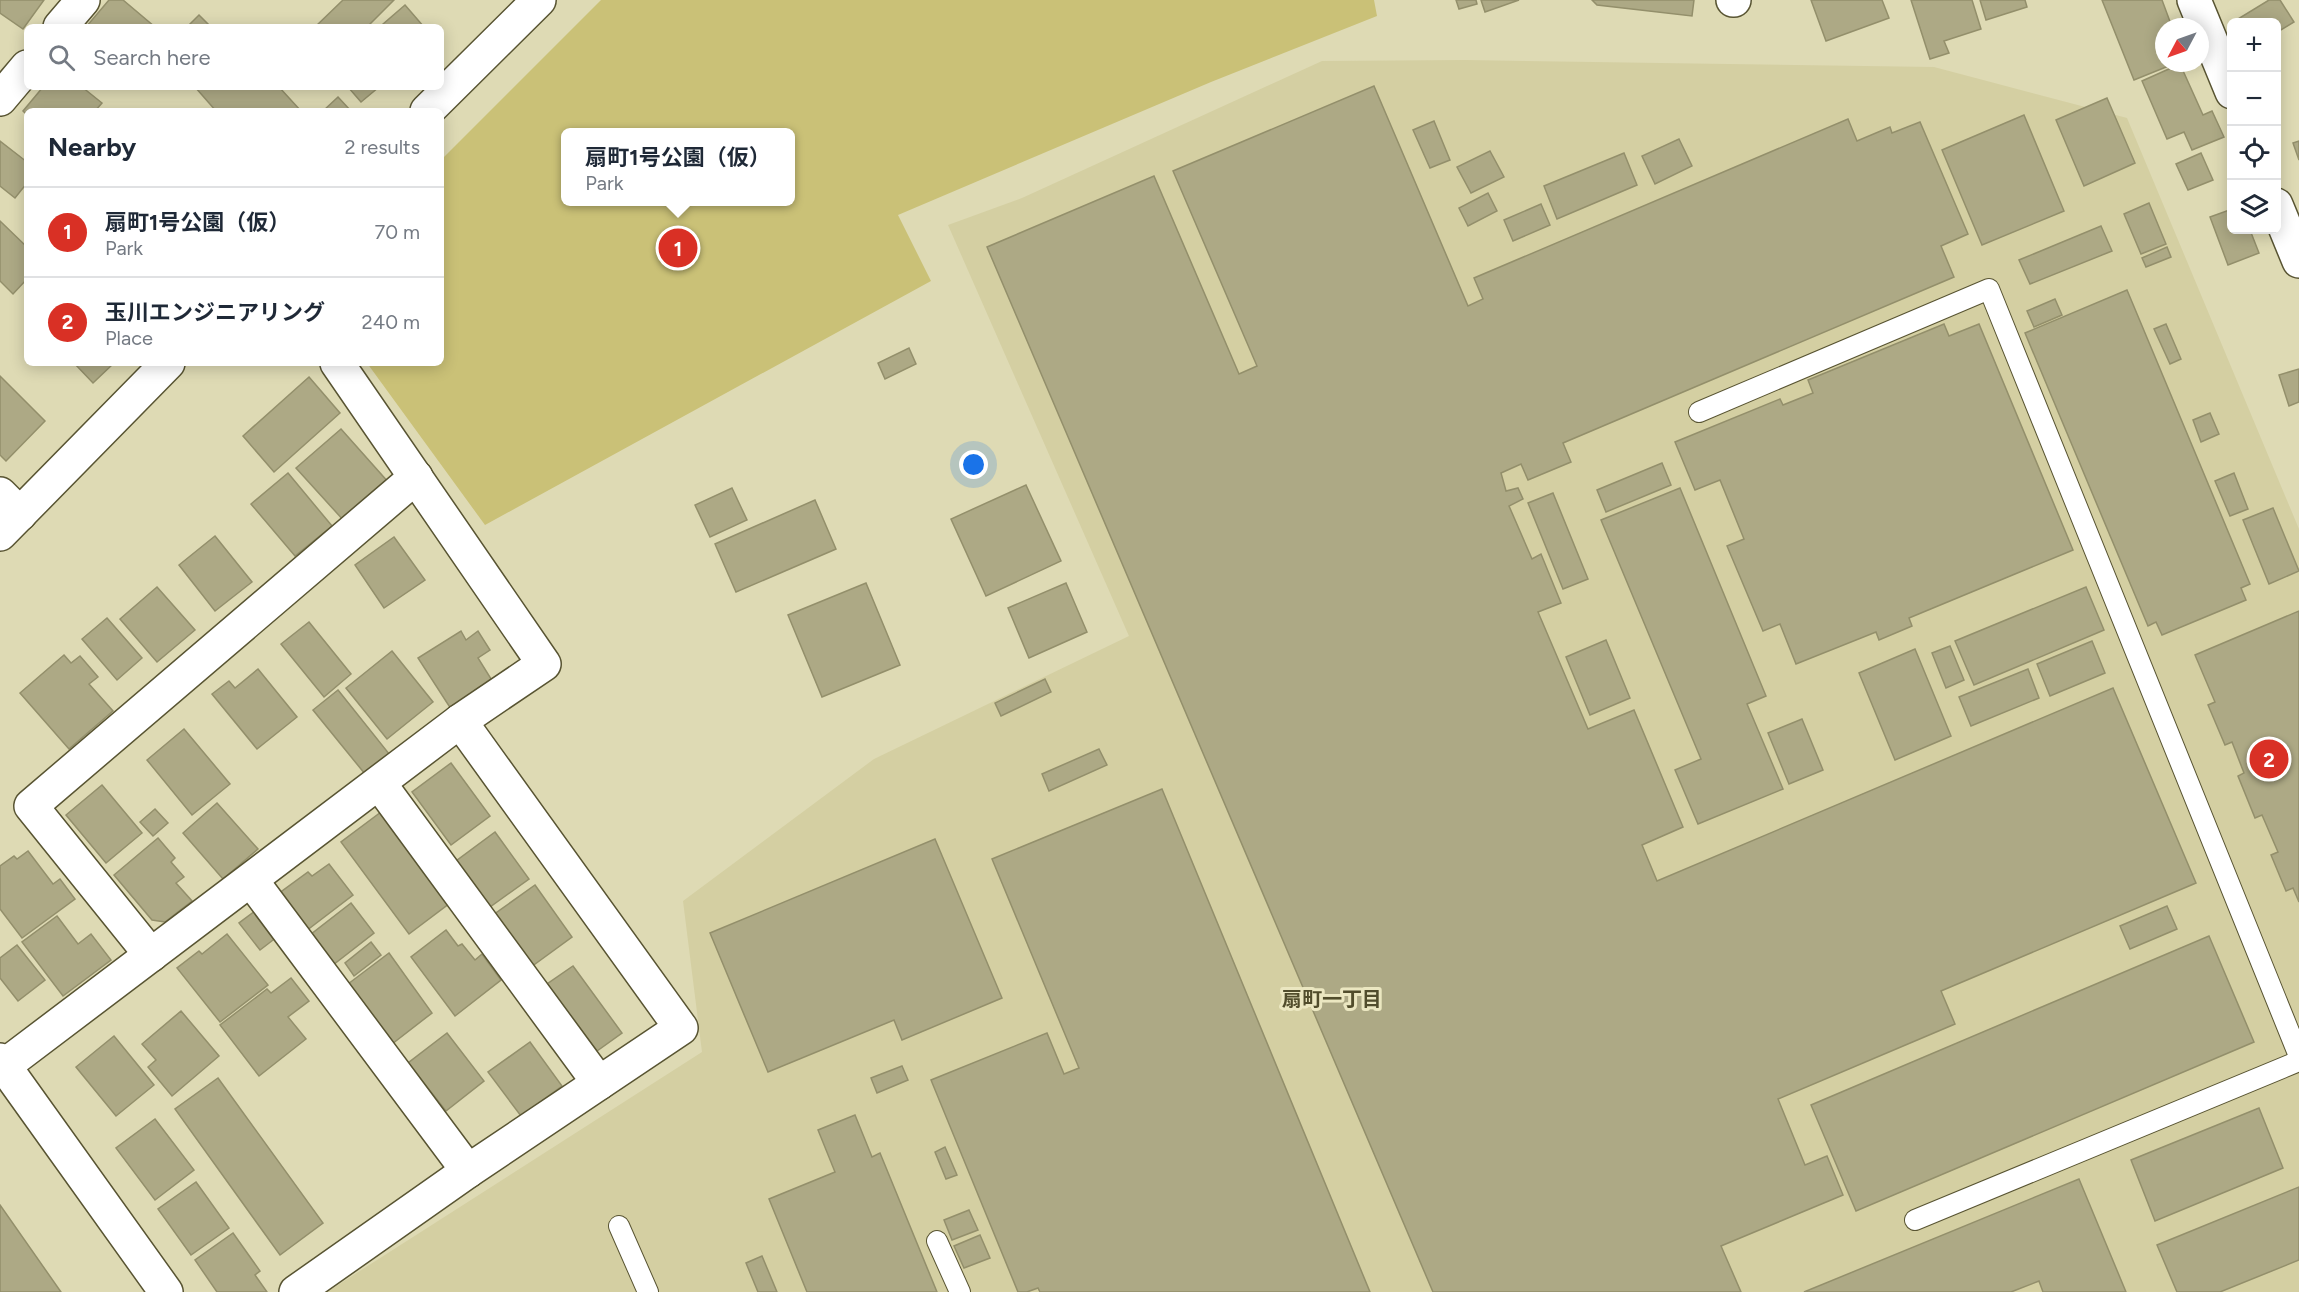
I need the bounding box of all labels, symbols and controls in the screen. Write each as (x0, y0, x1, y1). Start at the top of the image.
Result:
north arrow (2155, 18, 2209, 72)
map controls (2227, 18, 2281, 234)
button: + (2227, 18, 2281, 72)
search box (24, 24, 444, 90)
icon: search (45, 41, 78, 74)
text: Search here (93, 44, 211, 71)
button: − (2227, 72, 2281, 126)
button: locate (2227, 126, 2281, 180)
popup (561, 128, 795, 206)
text: Nearby (48, 131, 136, 163)
text: 2 results (344, 135, 420, 159)
text: 扇町1号公園（仮） (585, 144, 771, 171)
text: Park (585, 171, 623, 195)
button: layers (2227, 180, 2281, 234)
text: 扇町1号公園（仮） (105, 209, 290, 236)
text: 1 (63, 220, 72, 244)
text: 70 m (374, 220, 420, 244)
pin: 1 (658, 226, 698, 270)
text: Park (105, 236, 143, 260)
text: 玉川エンジニアリング (105, 299, 325, 326)
text: 2 (62, 310, 73, 334)
text: 240 m (362, 310, 420, 334)
text: Place (105, 326, 153, 350)
your location (959, 450, 988, 479)
pin: 2 (2250, 736, 2288, 782)
district label: 扇町一丁目 (1282, 987, 1382, 1011)

